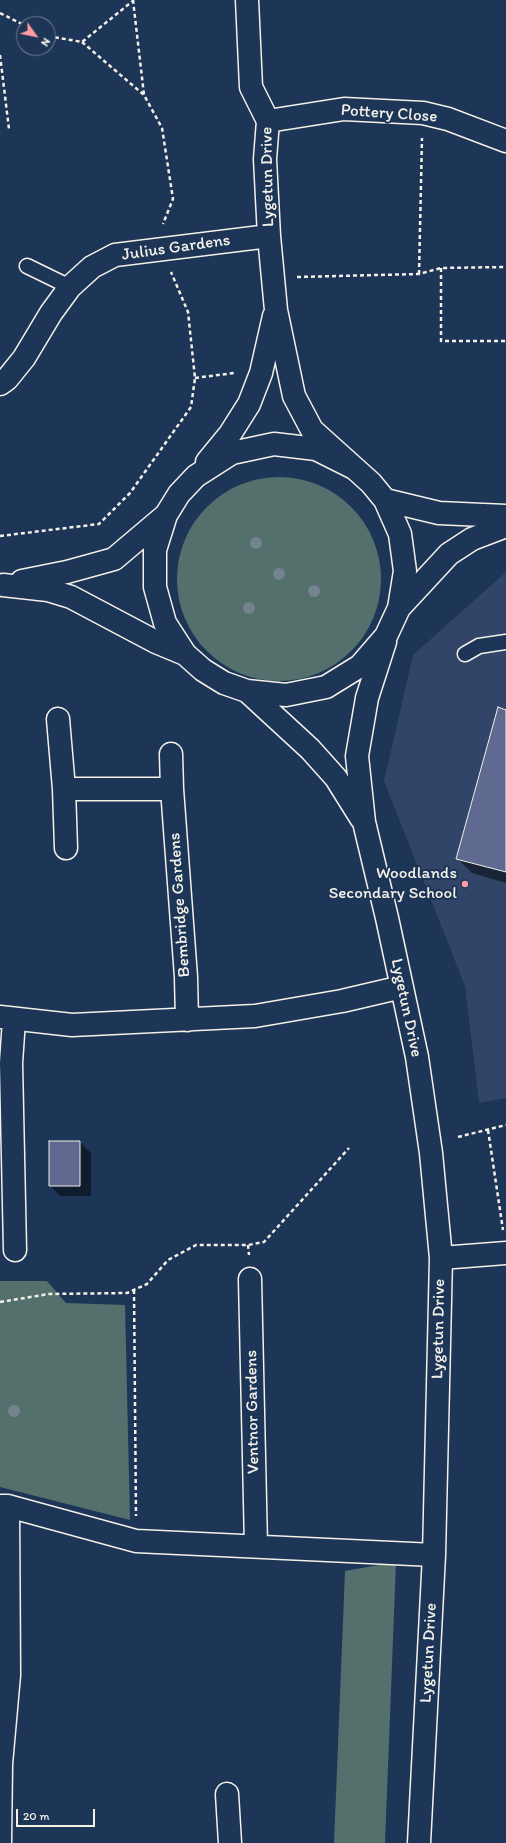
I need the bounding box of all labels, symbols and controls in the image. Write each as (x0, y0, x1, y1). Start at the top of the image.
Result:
north arrow (16, 16, 56, 56)
text: N (38, 36, 53, 49)
street label: Pottery Close (340, 100, 438, 128)
street label: Lygetun Drive (257, 127, 279, 227)
street label: Julius Gardens (120, 230, 232, 266)
street label: Bembridge Gardens (165, 832, 195, 978)
place label: Woodlands Secondary School (329, 864, 457, 904)
marker: Woodlands Secondary School (460, 879, 470, 889)
street label: Lygetun Drive (386, 957, 426, 1059)
street label: Lygetun Drive (428, 1279, 450, 1379)
street label: Ventnor Gardens (242, 1350, 264, 1474)
street label: Lygetun Drive (416, 1602, 442, 1704)
scale bar (18, 1801, 97, 1827)
text: 20 m (23, 1809, 50, 1823)

